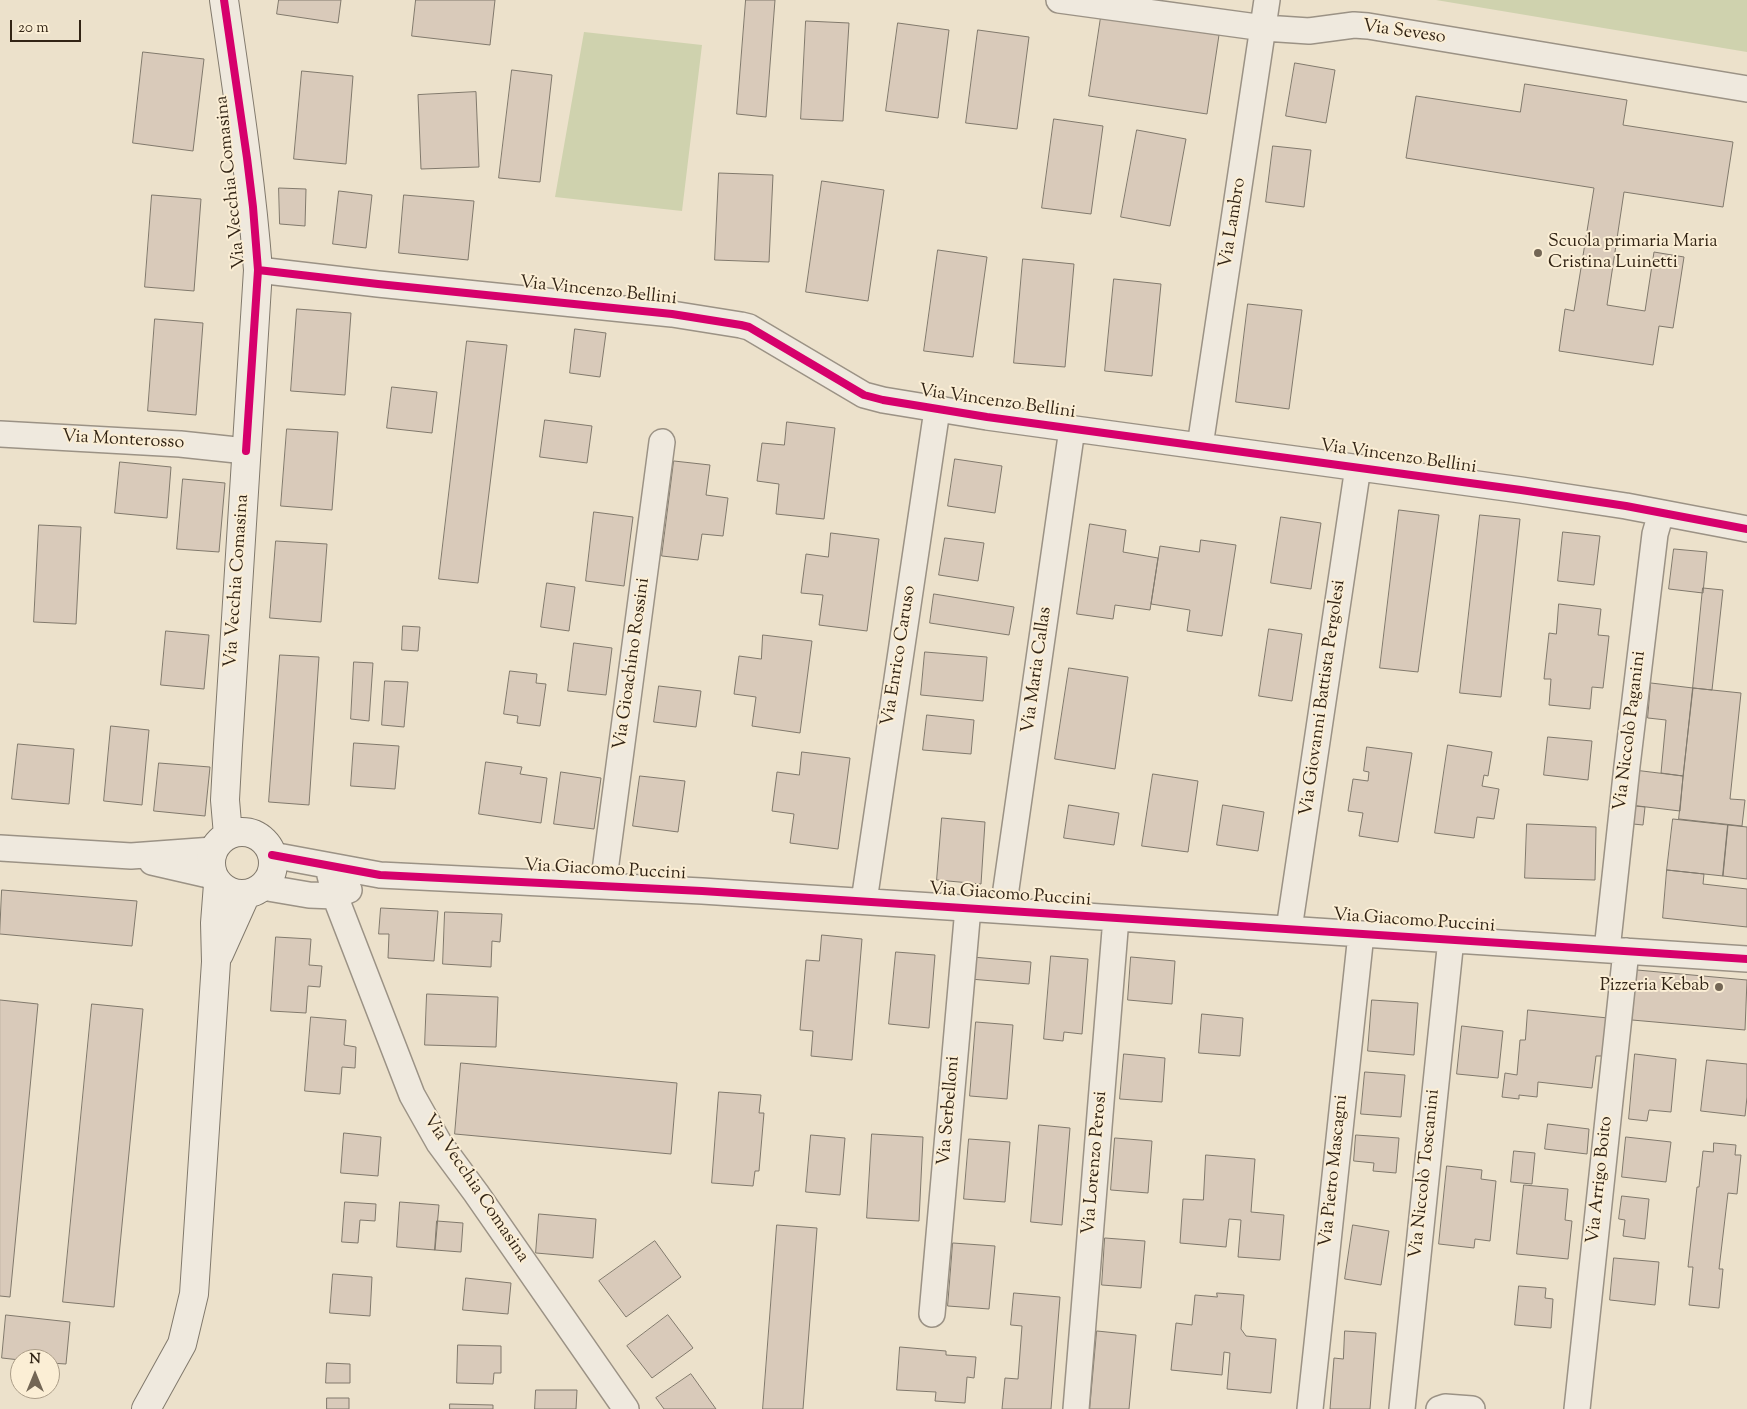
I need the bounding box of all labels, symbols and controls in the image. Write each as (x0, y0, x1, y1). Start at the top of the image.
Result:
scale bar (12, 10, 84, 42)
street label: Via Seveso (1361, 16, 1447, 50)
text: 20 m (18, 18, 49, 39)
street label: Via Vecchia Comasina (212, 94, 252, 270)
street label: Via Lambro (1216, 176, 1252, 270)
place label: Scuola primaria Maria Cristina Luinetti (1548, 232, 1718, 274)
marker: Scuola primaria Maria Cristina Luinetti (1532, 247, 1544, 259)
street label: Via Vincenzo Bellini (518, 273, 678, 311)
street label: Via Vincenzo Bellini (917, 381, 1077, 425)
street label: Via Monterosso (61, 427, 185, 455)
street label: Via Vincenzo Bellini (1318, 436, 1478, 480)
street label: Via Vecchia Comasina (221, 493, 255, 669)
street label: Via Gioachino Rossini (610, 577, 656, 751)
street label: Via Giovanni Battista Pergolesi (1297, 578, 1351, 818)
street label: Via Enrico Caruso (878, 584, 922, 728)
street label: Via Maria Callas (1018, 605, 1058, 735)
street label: Via Niccolò Paganini (1610, 650, 1652, 812)
street label: Via Giacomo Puccini (523, 856, 687, 886)
street label: Via Giacomo Puccini (928, 880, 1092, 912)
street label: Via Giacomo Puccini (1332, 906, 1496, 938)
place label: Pizzeria Kebab (1600, 976, 1709, 998)
marker: Pizzeria Kebab (1713, 981, 1725, 993)
street label: Via Serbelloni (934, 1055, 966, 1167)
street label: Via Niccolò Toscanini (1406, 1088, 1446, 1260)
street label: Via Lorenzo Perosi (1079, 1090, 1113, 1236)
street label: Via Pietro Mascagni (1316, 1094, 1354, 1248)
street label: Via Vecchia Comasina (417, 1111, 533, 1267)
street label: Via Arrigo Boito (1584, 1115, 1618, 1245)
north arrow (10, 1349, 60, 1399)
text: N (29, 1350, 41, 1370)

